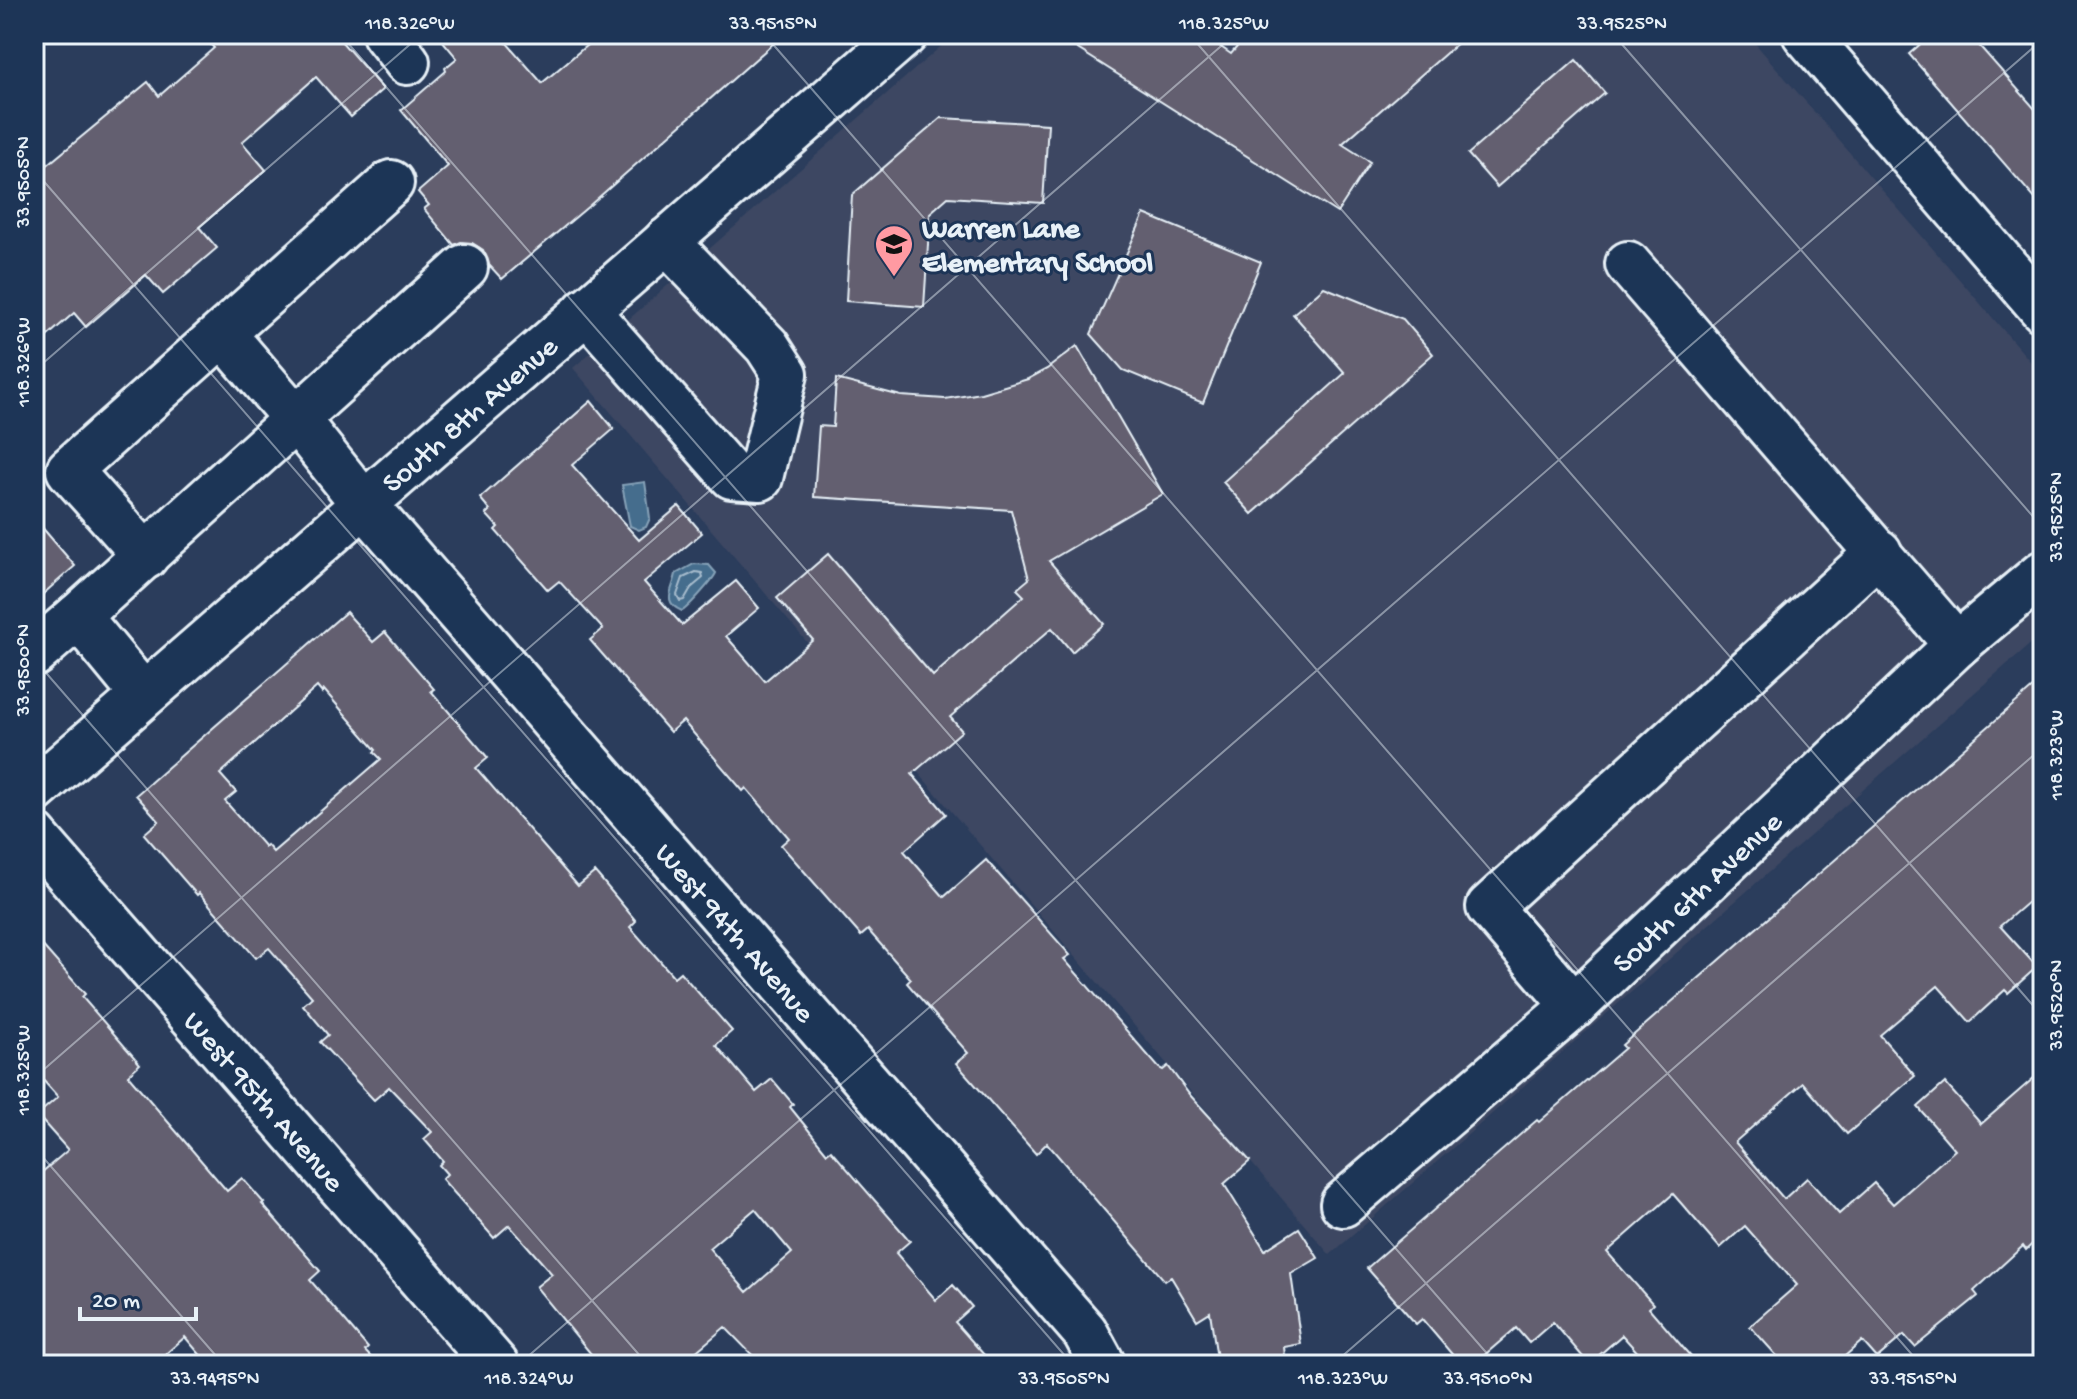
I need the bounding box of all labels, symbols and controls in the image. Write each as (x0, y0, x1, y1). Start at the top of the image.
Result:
text: 118.326°W (364, 14, 455, 37)
text: 33.9515°N (728, 14, 817, 37)
text: 118.325°W (1178, 14, 1269, 37)
text: 33.9525°N (1576, 14, 1667, 37)
text: 33.9505°N (14, 136, 37, 229)
place label: Warren Lane Elementary School (921, 214, 1154, 283)
school or university icon: Warren Lane Elementary School (873, 223, 915, 278)
text: 118.326°W (14, 317, 37, 408)
street label: South 8th Avenue (377, 330, 567, 502)
text: 33.9525°N (2047, 472, 2070, 563)
text: 33.9500°N (14, 624, 37, 717)
text: 118.323°W (2047, 710, 2070, 801)
street label: South 6th Avenue (1607, 806, 1792, 982)
street label: West 94th Avenue (645, 838, 821, 1032)
text: 33.9520°N (2047, 960, 2070, 1051)
street label: West 95th Avenue (174, 1006, 350, 1201)
text: 118.325°W (14, 1025, 37, 1116)
scale bar (80, 1271, 196, 1321)
text: 20 m (92, 1288, 140, 1317)
text: 33.9495°N (169, 1369, 260, 1392)
text: 118.324°W (483, 1369, 574, 1392)
text: 33.9505°N (1017, 1369, 1110, 1392)
text: 118.323°W (1297, 1369, 1388, 1392)
text: 33.9510°N (1442, 1369, 1533, 1392)
text: 33.9515°N (1868, 1369, 1957, 1392)

